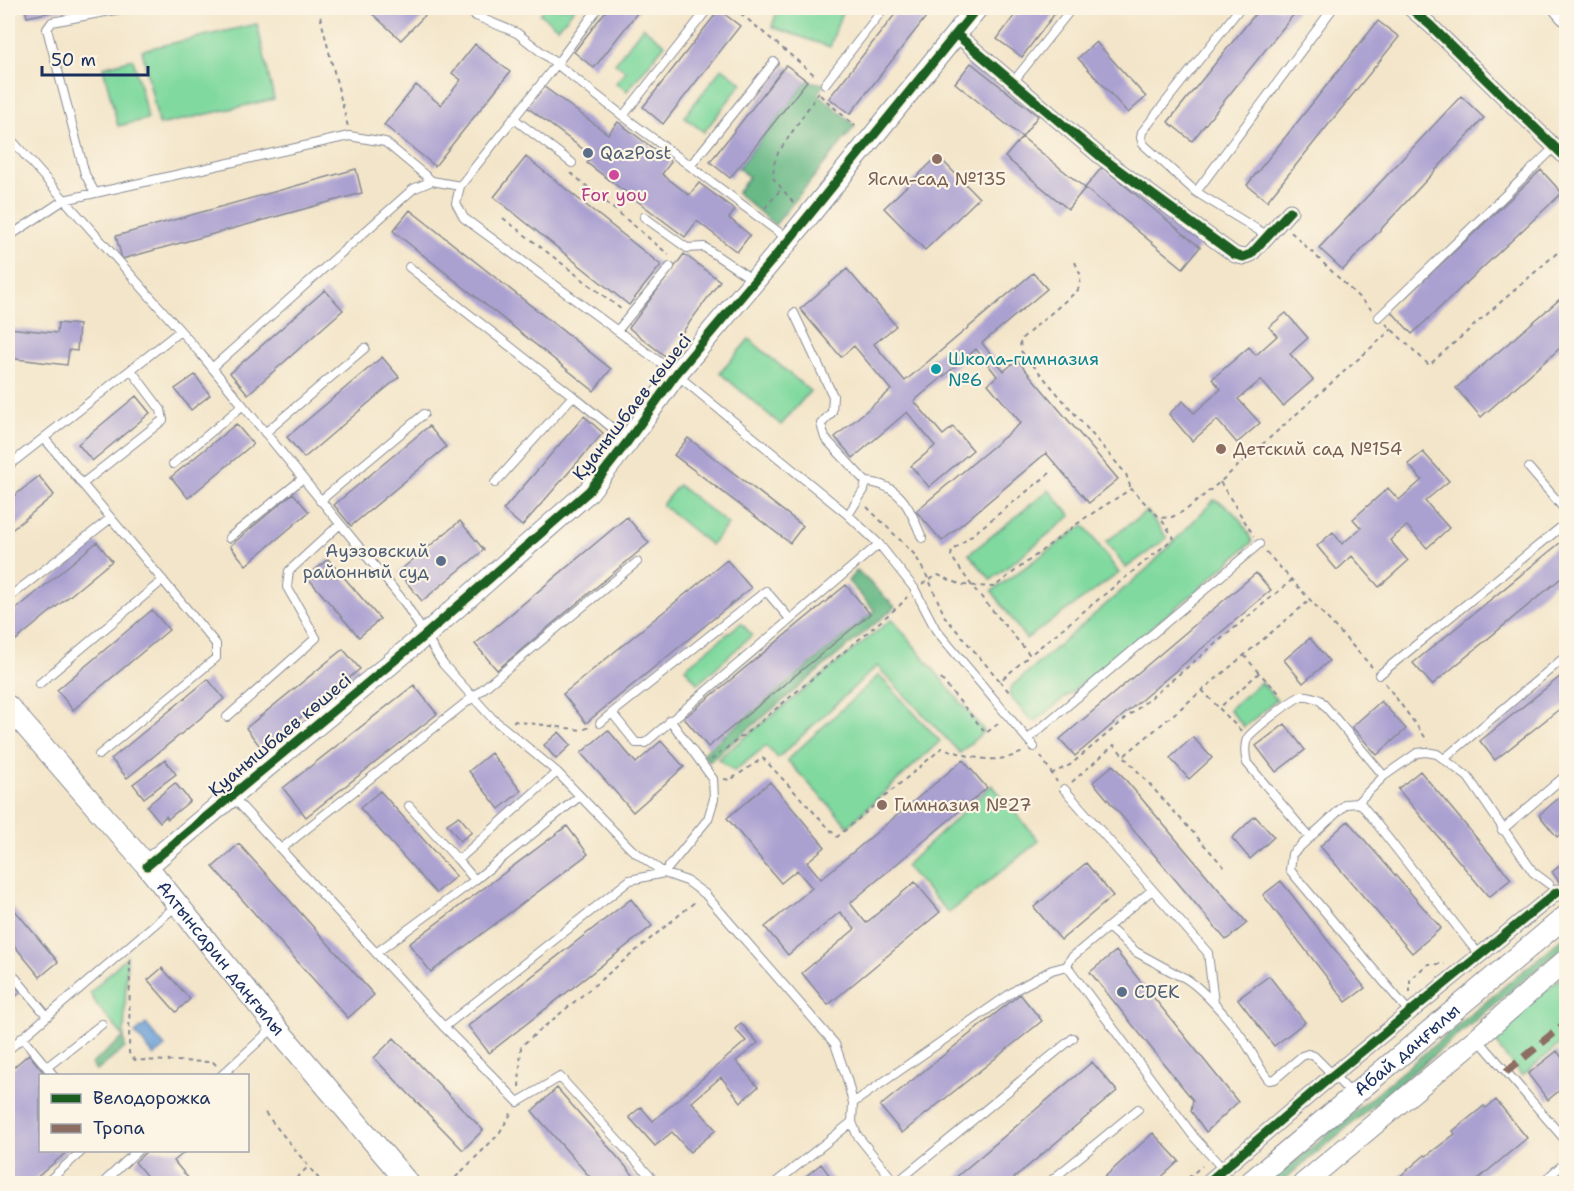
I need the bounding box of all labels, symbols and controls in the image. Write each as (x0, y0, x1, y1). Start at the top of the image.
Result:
scale bar (42, 39, 148, 77)
text: 50 m (51, 48, 96, 72)
place label: QazPost (600, 141, 672, 165)
marker: QazPost (581, 146, 595, 160)
marker: Ясли-сад №135 (930, 152, 944, 166)
place label: Ясли-сад №135 (868, 167, 1006, 191)
marker: For you (607, 168, 621, 182)
place label: For you (581, 183, 647, 207)
street label: Қуанышбаев көшесі (567, 329, 697, 485)
place label: Школа-гимназия №6 (948, 347, 1099, 392)
marker: Школа-гимназия №6 (929, 362, 943, 376)
place label: Детский сад №154 (1233, 437, 1402, 461)
marker: Детский сад №154 (1214, 442, 1228, 456)
place label: Ауэзовский районный суд (303, 539, 430, 584)
marker: Ауэзовский районный суд (434, 554, 448, 568)
street label: Қуанышбаев көшесі (203, 668, 357, 802)
place label: Гимназия №27 (894, 793, 1031, 817)
marker: Гимназия №27 (875, 798, 889, 812)
street label: Алтынсарин даңғылы (151, 876, 290, 1041)
place label: CDEK (1134, 980, 1180, 1004)
marker: CDEK (1115, 985, 1129, 999)
street label: Абай даңғылы (1349, 998, 1465, 1102)
legend (39, 1074, 249, 1152)
text: Велодорожка (93, 1086, 211, 1110)
text: Тропа (93, 1116, 145, 1140)

